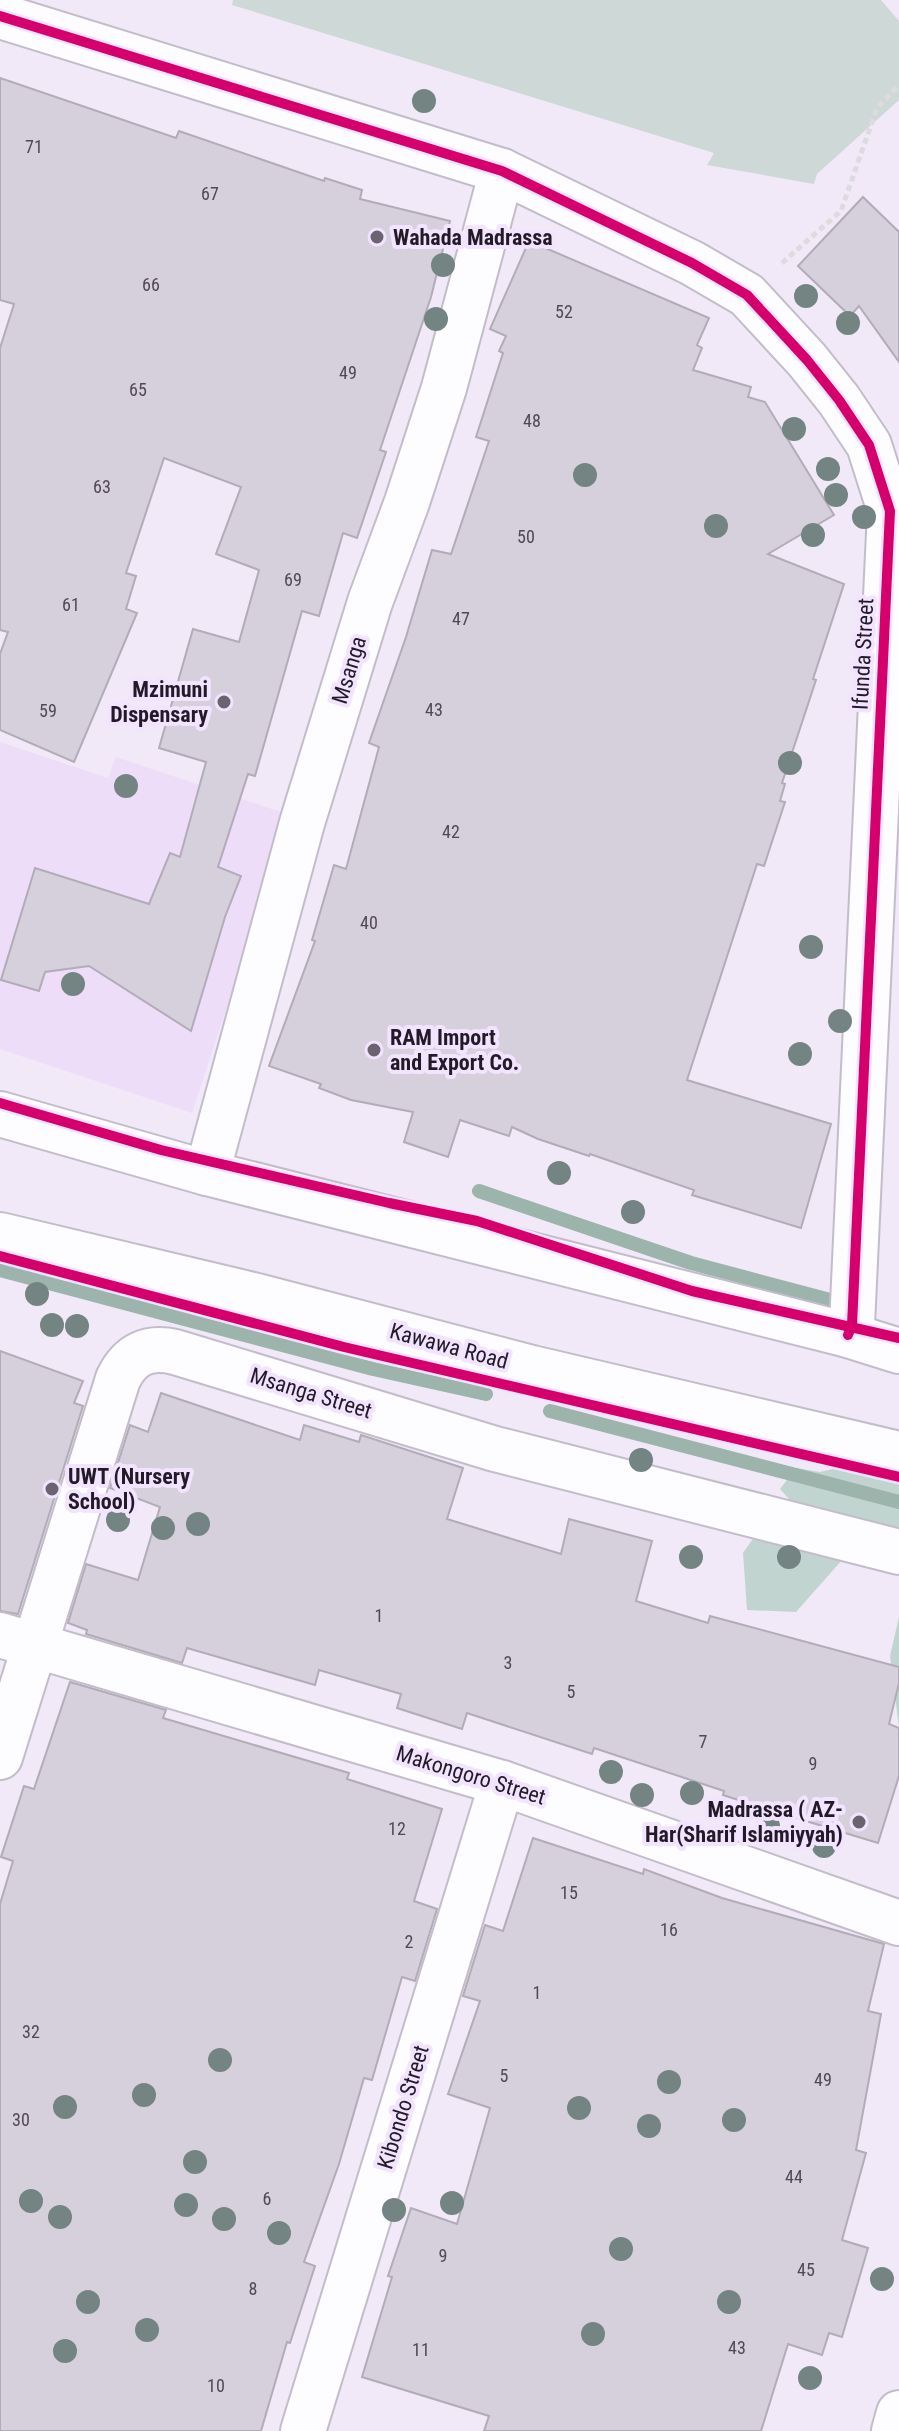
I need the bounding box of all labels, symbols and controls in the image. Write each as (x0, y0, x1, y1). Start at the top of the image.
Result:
house number: 71 (25, 136, 43, 157)
house number: 67 (201, 183, 219, 204)
place label: Wahada Madrassa (393, 225, 553, 250)
marker: Wahada Madrassa (368, 228, 386, 246)
house number: 66 (142, 274, 160, 295)
house number: 52 (555, 301, 573, 322)
house number: 49 (339, 362, 357, 383)
house number: 65 (129, 379, 147, 400)
house number: 48 (523, 410, 541, 431)
house number: 63 (93, 476, 111, 497)
house number: 50 (517, 526, 535, 547)
house number: 69 (284, 569, 302, 590)
house number: 61 (62, 594, 80, 615)
street label: Ifunda Street (848, 598, 878, 710)
house number: 47 (452, 608, 470, 629)
street label: Msanga (327, 633, 371, 707)
place label: Mzimuni Dispensary (110, 677, 208, 727)
marker: Mzimuni Dispensary (215, 693, 233, 711)
house number: 43 (425, 699, 443, 720)
house number: 59 (39, 700, 57, 721)
house number: 42 (442, 821, 460, 842)
house number: 40 (360, 912, 378, 933)
place label: RAM Import and Export Co. (390, 1025, 519, 1075)
marker: RAM Import and Export Co. (365, 1041, 383, 1059)
street label: Kawawa Road (387, 1318, 511, 1374)
street label: Msanga Street (247, 1363, 375, 1423)
place label: UWT (Nursery School) (68, 1464, 190, 1514)
marker: UWT (Nursery School) (43, 1480, 61, 1498)
house number: 1 (375, 1605, 383, 1626)
house number: 3 (504, 1652, 512, 1673)
house number: 5 (567, 1681, 576, 1702)
house number: 7 (699, 1731, 708, 1752)
street label: Makongoro Street (393, 1740, 549, 1810)
house number: 9 (809, 1753, 817, 1774)
place label: Madrassa ( AZ- Har(Sharif Islamiyyah) (645, 1797, 843, 1847)
marker: Madrassa ( AZ- Har(Sharif Islamiyyah) (850, 1813, 868, 1831)
house number: 12 (388, 1818, 406, 1839)
house number: 15 (560, 1882, 578, 1903)
house number: 16 (660, 1919, 678, 1940)
house number: 2 (405, 1931, 414, 1952)
house number: 1 (533, 1982, 541, 2003)
house number: 32 (22, 2021, 40, 2042)
street label: Kibondo Street (372, 2042, 434, 2172)
house number: 5 (500, 2065, 509, 2086)
house number: 49 (814, 2069, 832, 2090)
house number: 30 (12, 2109, 30, 2130)
house number: 44 (785, 2166, 803, 2187)
house number: 6 (263, 2188, 271, 2209)
house number: 9 (439, 2245, 447, 2266)
house number: 45 (797, 2259, 815, 2280)
house number: 8 (249, 2278, 257, 2299)
house number: 43 (728, 2337, 746, 2358)
house number: 11 (412, 2339, 430, 2360)
house number: 10 (207, 2375, 225, 2396)

